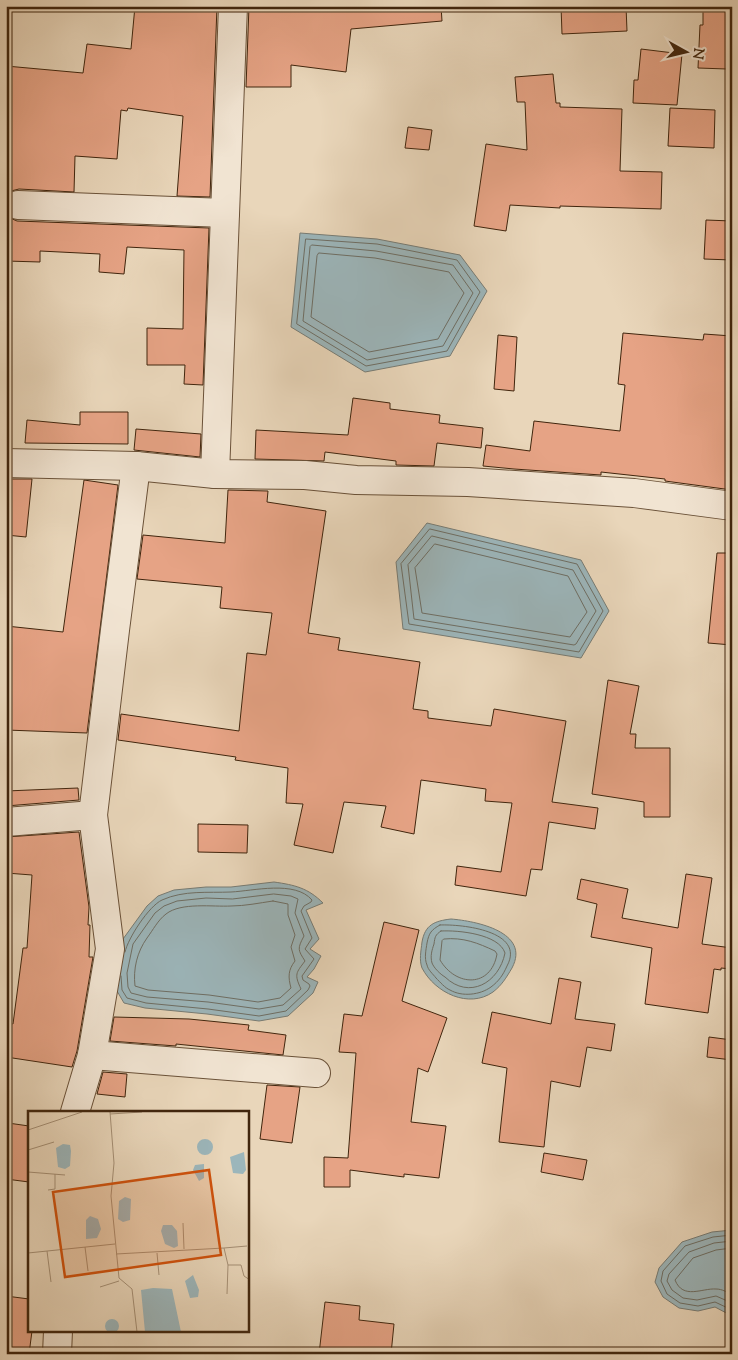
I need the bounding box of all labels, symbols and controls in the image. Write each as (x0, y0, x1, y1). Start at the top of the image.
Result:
north arrow (660, 28, 710, 78)
text: N (686, 47, 708, 60)
inset map (28, 1111, 249, 1332)

